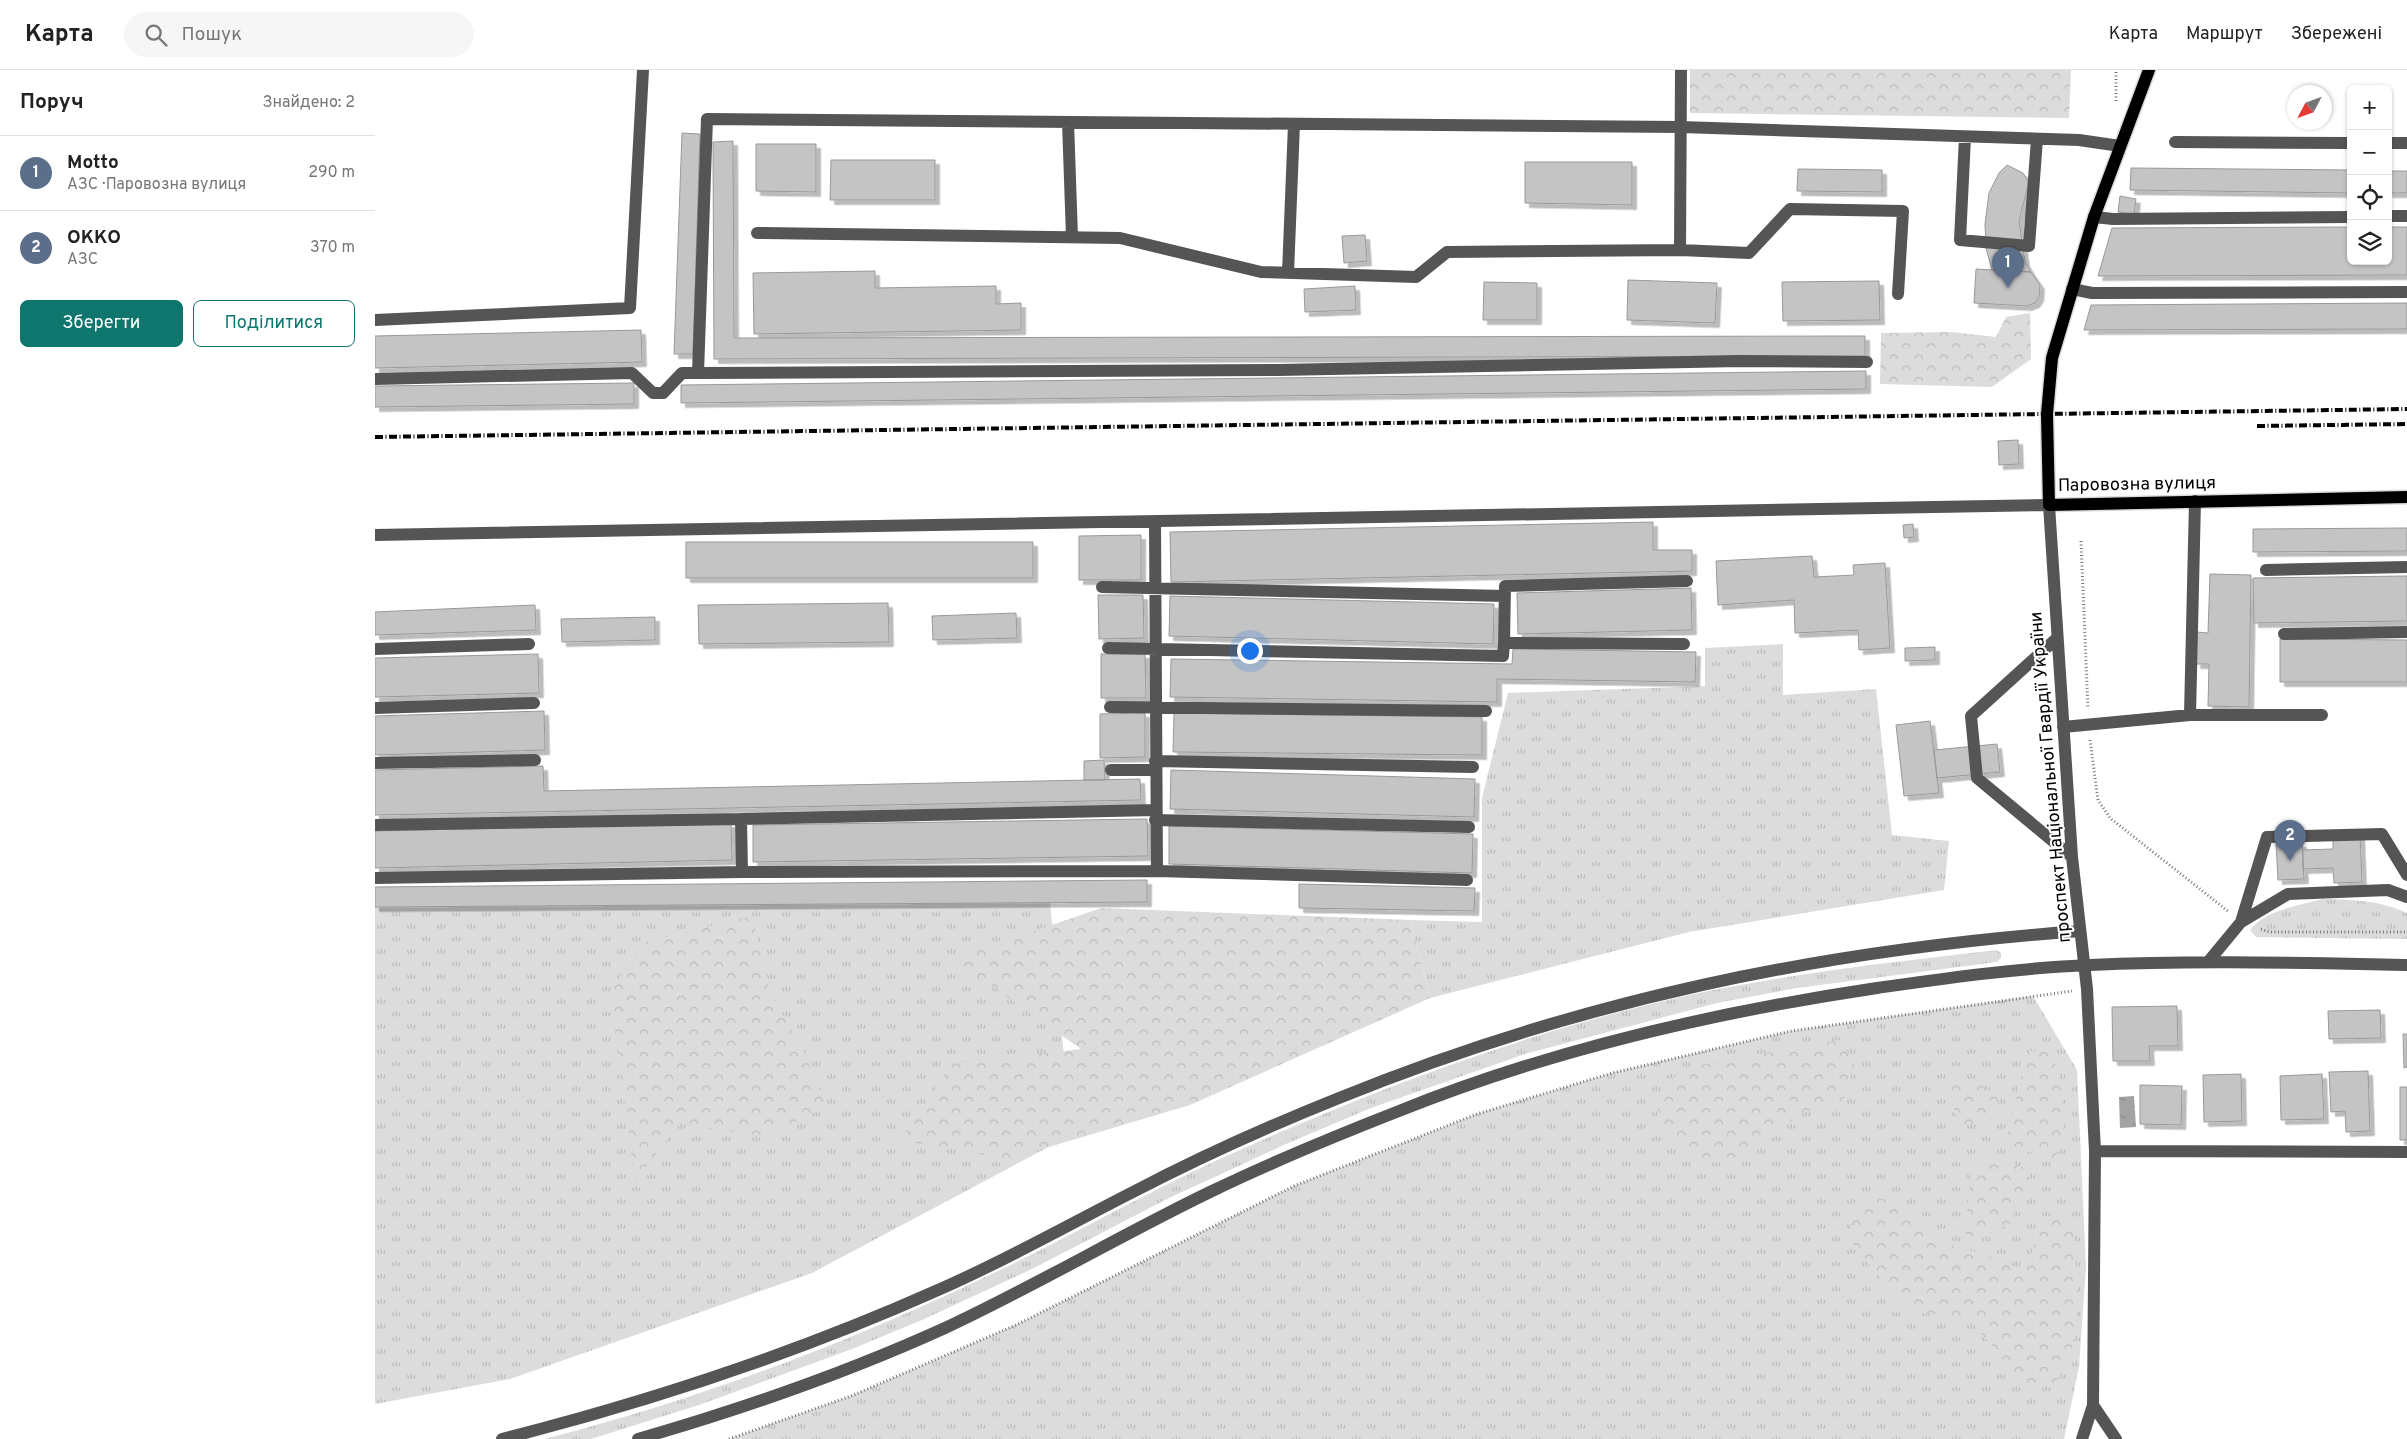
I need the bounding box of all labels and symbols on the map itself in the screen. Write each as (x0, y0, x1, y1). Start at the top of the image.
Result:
north arrow (2287, 85, 2332, 130)
pin: 1 (1992, 247, 2024, 288)
street label: Паровозна вулиця (2058, 472, 2216, 498)
street label: проспект Національної Гвардії України (2025, 610, 2077, 944)
your location (1237, 638, 1263, 664)
pin: 2 (2274, 820, 2306, 861)

